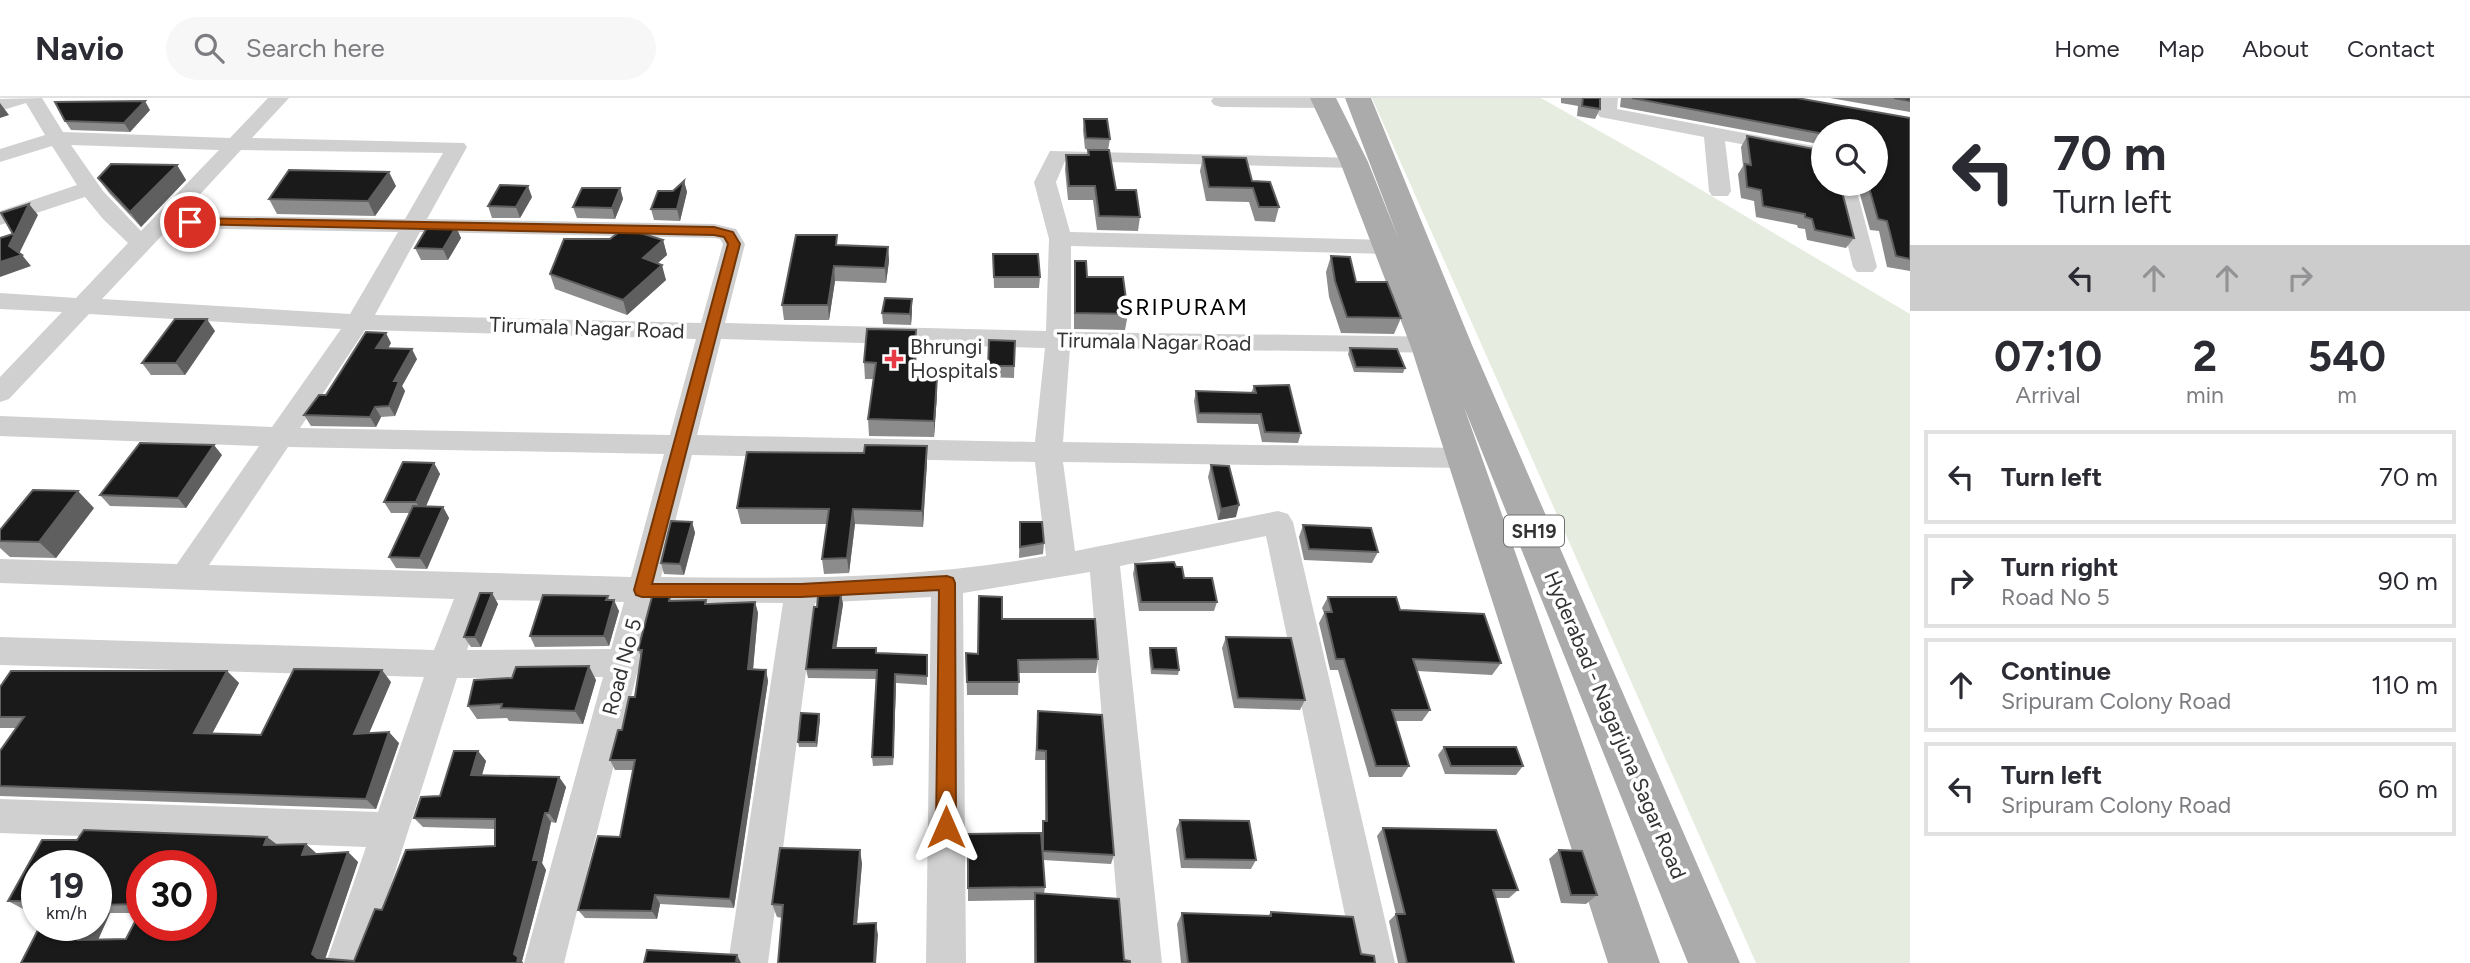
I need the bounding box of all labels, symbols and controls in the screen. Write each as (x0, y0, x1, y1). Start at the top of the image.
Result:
search box (166, 17, 656, 80)
text: Navio (35, 29, 124, 68)
icon: search (190, 29, 228, 67)
text: Search here (246, 32, 385, 64)
text: Home (2054, 34, 2120, 63)
text: Map (2158, 34, 2204, 63)
text: About (2242, 34, 2309, 63)
text: Contact (2347, 34, 2435, 63)
map controls (1811, 119, 1888, 196)
button: search (1811, 119, 1888, 196)
text: 70 m (2053, 123, 2166, 182)
icon: left (1938, 126, 2029, 217)
text: Turn left (2053, 183, 2172, 221)
pin (160, 192, 220, 252)
icon: arrive (171, 203, 209, 241)
icon: left (2062, 259, 2100, 297)
icon: ahead (2135, 259, 2173, 297)
icon: ahead (2208, 259, 2246, 297)
icon: right (2281, 259, 2319, 297)
district label: SRIPURAM (1119, 293, 1249, 321)
street label: Tirumala Nagar Road (489, 312, 685, 343)
street label: Tirumala Nagar Road (1056, 327, 1252, 356)
text: 07:10 (1994, 331, 2102, 382)
text: 2 (2193, 331, 2217, 382)
text: 540 (2308, 331, 2386, 382)
place label: Bhrungi Hospitals (910, 334, 998, 383)
marker: Bhrungi Hospitals (884, 349, 904, 369)
text: Arrival (2016, 381, 2081, 409)
text: min (2186, 381, 2224, 409)
text: m (2337, 381, 2357, 409)
icon: left (1942, 458, 1980, 496)
text: Turn left (2001, 461, 2102, 493)
text: 70 m (2379, 461, 2438, 493)
road number: SH19 (1504, 516, 1564, 546)
text: Turn right (2001, 551, 2118, 583)
icon: right (1942, 562, 1980, 600)
text: 90 m (2378, 565, 2438, 597)
street label: Hyderabad - Nagarjuna Sagar Road (1539, 567, 1692, 882)
text: Road No 5 (2001, 583, 2110, 611)
street label: Road No 5 (597, 616, 646, 718)
text: Continue (2001, 655, 2111, 687)
icon: ahead (1942, 666, 1980, 704)
text: 110 m (2371, 669, 2438, 701)
text: Sripuram Colony Road (2001, 687, 2231, 715)
text: Turn left (2001, 759, 2102, 791)
icon: left (1942, 770, 1980, 808)
text: 60 m (2378, 773, 2438, 805)
position arrow (909, 790, 983, 864)
text: Sripuram Colony Road (2001, 791, 2231, 819)
speed limit sign: 30 (126, 850, 217, 941)
text: 19 (49, 865, 84, 907)
text: km/h (46, 902, 87, 924)

